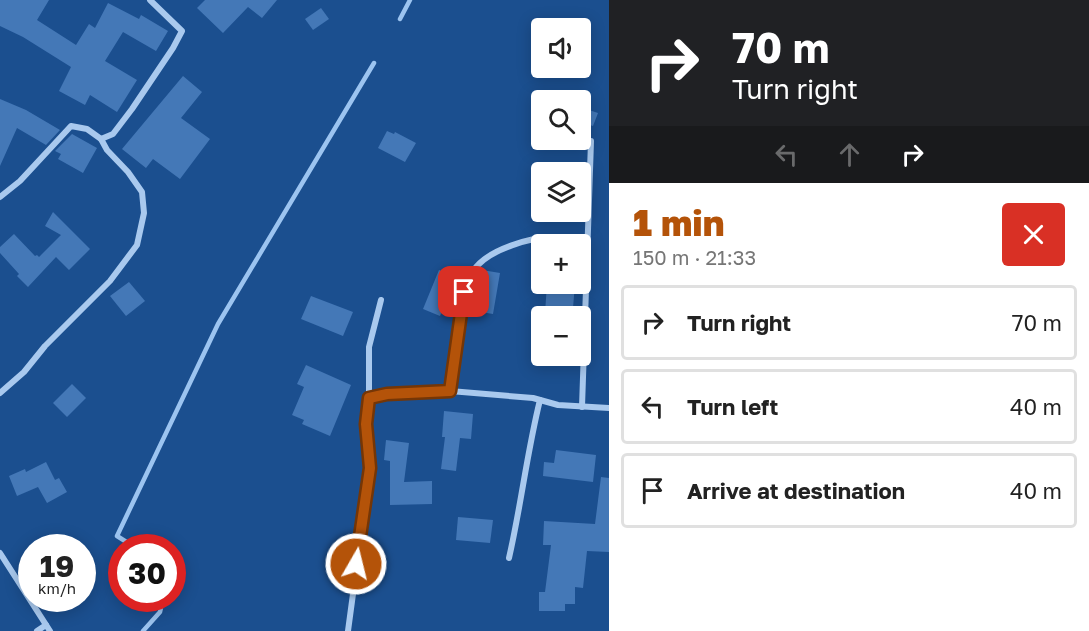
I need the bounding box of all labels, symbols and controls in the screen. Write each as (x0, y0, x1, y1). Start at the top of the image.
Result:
map controls (531, 18, 591, 366)
button: sound (531, 18, 591, 78)
text: 70 m (732, 22, 829, 72)
icon: right (633, 24, 711, 102)
text: Turn right (732, 73, 858, 105)
button: search (531, 90, 591, 150)
icon: left (770, 138, 803, 171)
icon: ahead (833, 138, 866, 171)
icon: right (896, 138, 929, 171)
button: layers (531, 162, 591, 222)
text: 1 min (633, 201, 724, 244)
button: close (1002, 203, 1065, 266)
button: + (531, 234, 591, 294)
text: 150 m · 21:33 (633, 245, 756, 269)
pin (438, 266, 489, 317)
icon: arrive (447, 275, 480, 308)
button: − (531, 306, 591, 366)
icon: right (636, 306, 669, 339)
text: Turn right (687, 309, 791, 336)
text: 70 m (1012, 309, 1062, 336)
icon: left (636, 390, 669, 423)
text: Turn left (687, 393, 778, 420)
text: 40 m (1010, 393, 1062, 420)
icon: arrive (636, 474, 669, 507)
text: Arrive at destination (687, 477, 905, 504)
text: 40 m (1010, 477, 1062, 504)
position arrow (324, 532, 388, 596)
speed limit sign: 30 (108, 534, 186, 612)
text: 19 (40, 548, 74, 584)
text: km/h (38, 579, 76, 597)

